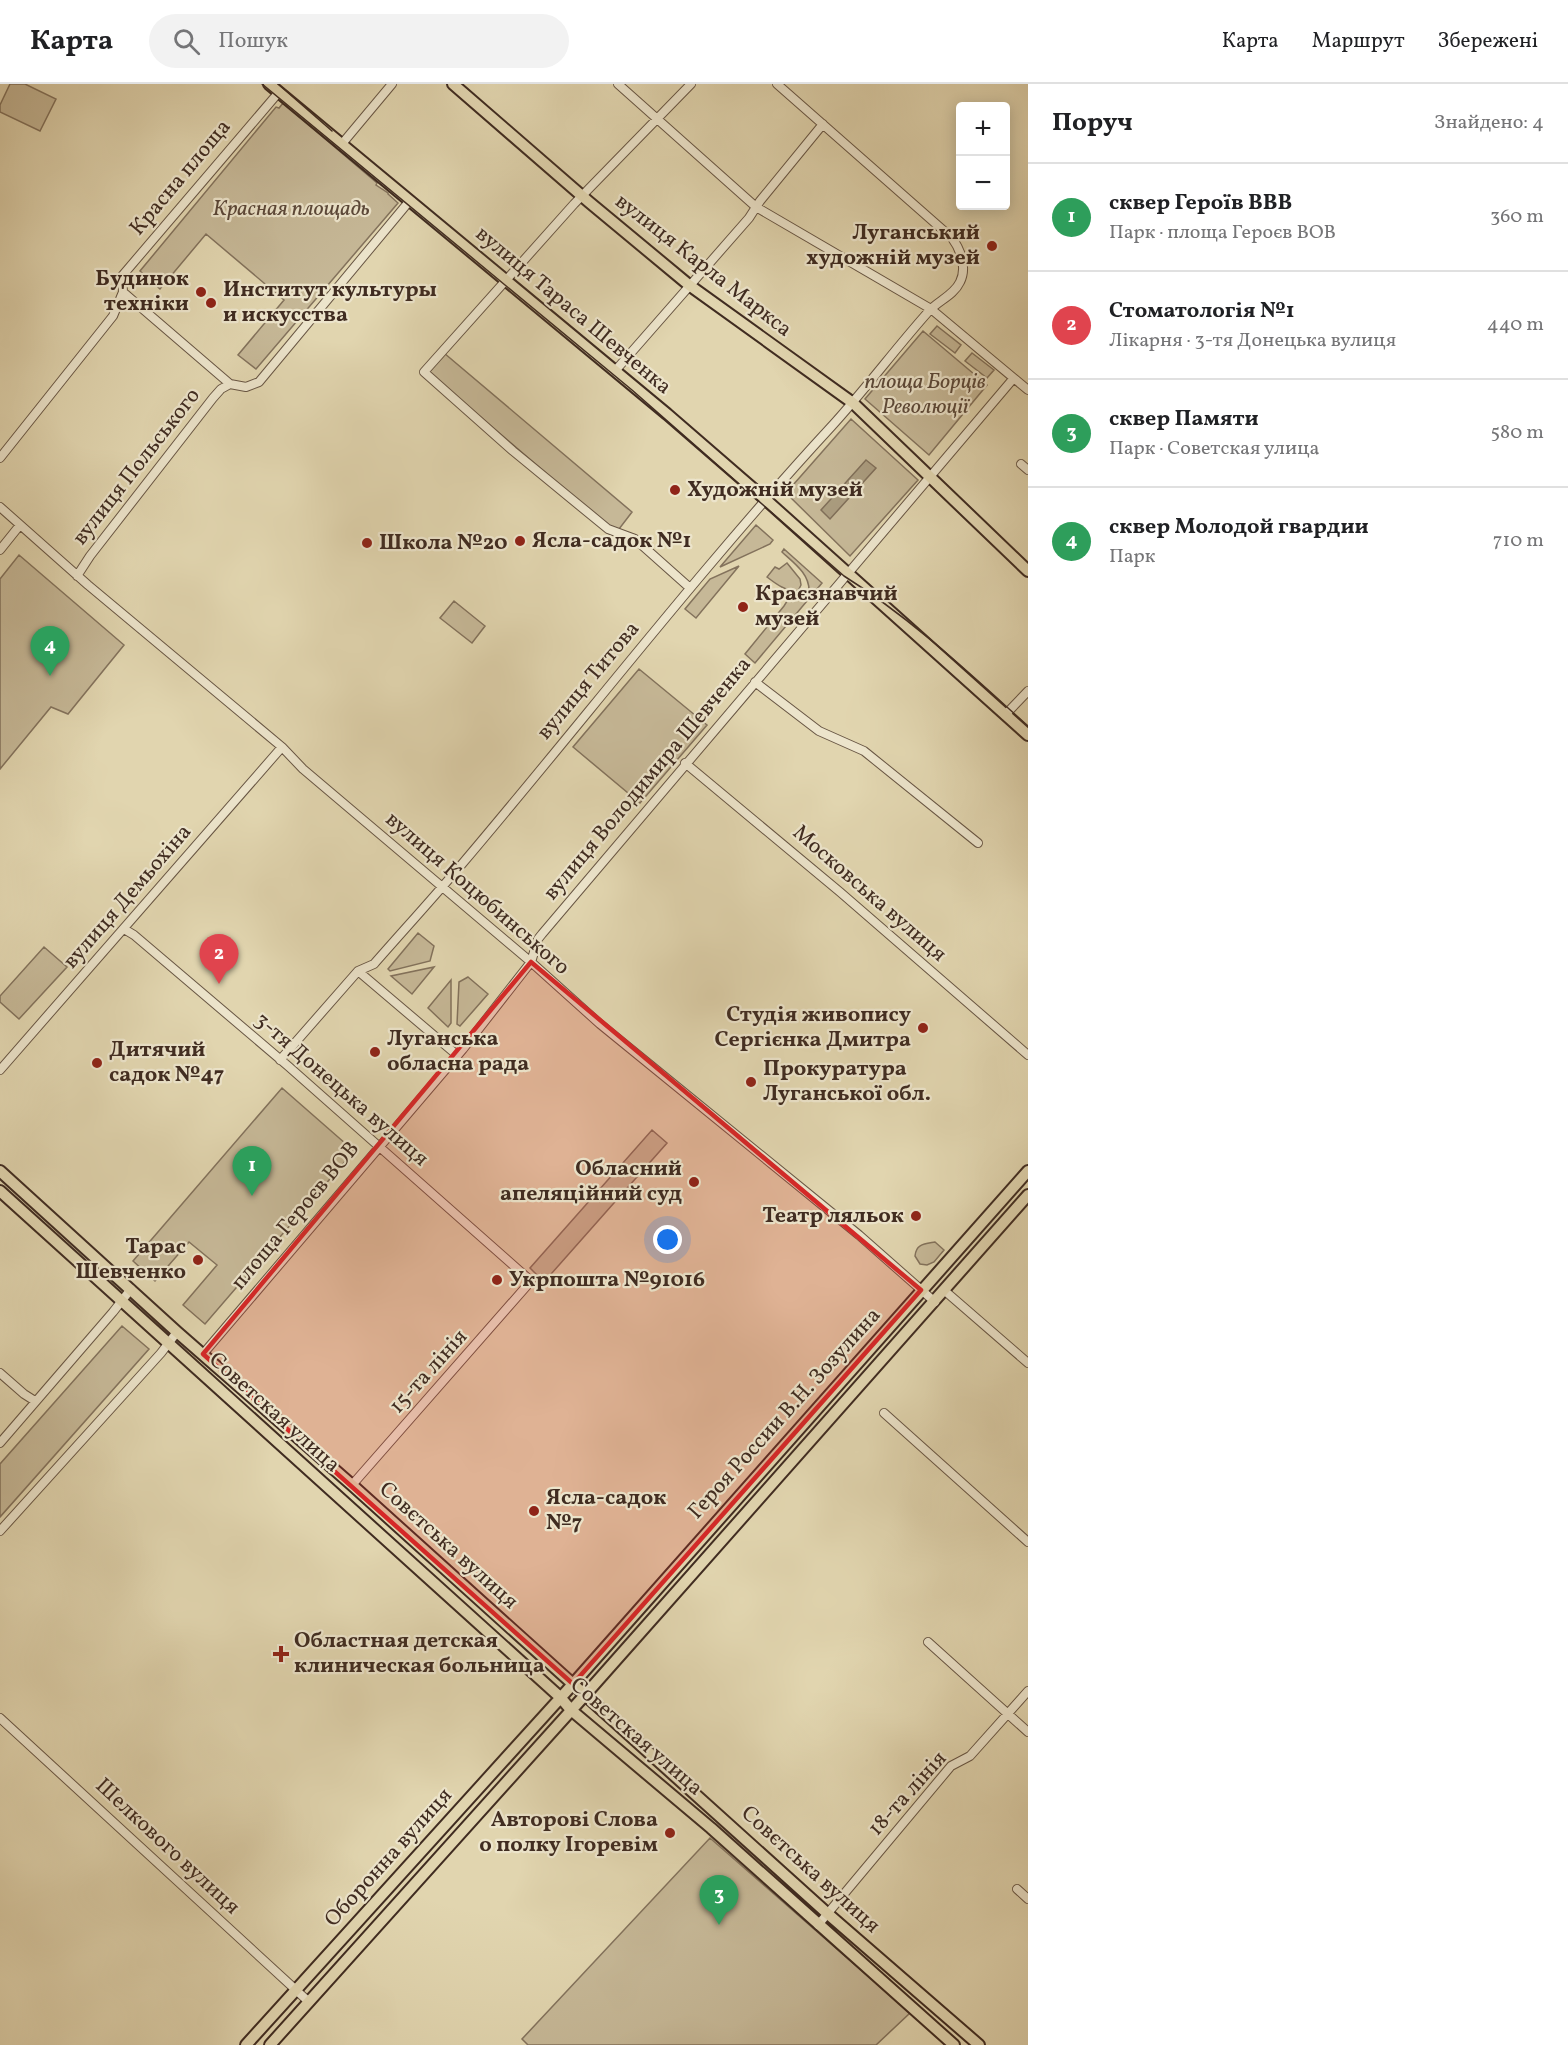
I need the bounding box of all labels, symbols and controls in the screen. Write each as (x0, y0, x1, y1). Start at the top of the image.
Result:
search box (149, 14, 569, 68)
text: Карта (30, 22, 113, 61)
icon: search (170, 25, 203, 58)
text: Пошук (218, 26, 288, 57)
text: Карта (1222, 27, 1279, 56)
text: Маршрут (1312, 27, 1405, 56)
text: Збережені (1438, 27, 1538, 56)
map controls (956, 102, 1010, 210)
button: + (956, 102, 1010, 156)
text: Поруч (1052, 105, 1133, 141)
text: Знайдено: 4 (1434, 109, 1544, 137)
street label: Красна площа (123, 113, 239, 243)
button: − (956, 156, 1010, 210)
street label: вулиця Карла Маркса (608, 187, 798, 345)
text: сквер Героїв ВВВ (1109, 188, 1292, 219)
park label: Красная площадь (212, 194, 370, 225)
text: 1 (1067, 203, 1076, 231)
text: 360 m (1490, 203, 1544, 231)
place label: Луганський художній музей (806, 218, 980, 274)
street label: вулиця Тараса Шевченка (468, 219, 678, 403)
text: Парк · площа Героєв ВОВ (1109, 219, 1336, 247)
marker: Луганський художній музей (985, 239, 999, 253)
place label: Будинок техніки (95, 264, 189, 320)
place label: Институт культуры и искусства (223, 275, 437, 331)
marker: Будинок техніки (194, 285, 208, 299)
marker: Институт культуры и искусства (204, 296, 218, 310)
text: Стоматологія №1 (1109, 296, 1295, 327)
text: 2 (1066, 311, 1077, 339)
text: 440 m (1487, 311, 1544, 339)
text: Лікарня · 3-тя Донецька вулиця (1109, 327, 1396, 355)
park label: площа Борців Революції (864, 367, 986, 423)
street label: вулиця Польського (66, 382, 208, 552)
text: сквер Памяти (1109, 404, 1259, 435)
text: 3 (1066, 419, 1077, 447)
text: 580 m (1491, 419, 1544, 447)
text: Парк · Советская улица (1109, 435, 1320, 463)
place label: Художній музей (687, 475, 863, 506)
marker: Художній музей (668, 483, 682, 497)
text: сквер Молодой гвардии (1109, 512, 1369, 543)
place label: Ясла-садок №1 (532, 526, 691, 557)
text: 4 (1065, 527, 1078, 555)
text: 710 m (1493, 527, 1544, 555)
place label: Школа №20 (379, 528, 508, 559)
marker: Ясла-садок №1 (513, 534, 527, 548)
marker: Школа №20 (360, 536, 374, 550)
text: Парк (1109, 543, 1155, 571)
place label: Краєзнавчий музей (755, 579, 898, 635)
marker: Краєзнавчий музей (736, 600, 750, 614)
street label: вулиця Титова (530, 615, 648, 747)
pin: 4 (31, 626, 70, 676)
street label: вулиця Володимира Шевченка (537, 651, 759, 907)
street label: вулиця Коцюбинського (378, 805, 576, 983)
street label: вулиця Демьохіна (57, 818, 200, 976)
street label: Московська вулиця (785, 818, 953, 970)
pin: 2 (200, 934, 238, 984)
place label: Студія живопису Сергієнка Дмитра (714, 1000, 912, 1056)
street label: 3-тя Донецька вулиця (247, 1006, 435, 1174)
marker: Студія живопису Сергієнка Дмитра (916, 1021, 930, 1035)
place label: Луганська обласна рада (387, 1024, 529, 1080)
place label: Дитячий садок №47 (109, 1035, 224, 1091)
marker: Луганська обласна рада (368, 1045, 382, 1059)
place label: Прокуратура Луганської обл. (763, 1054, 931, 1110)
marker: Дитячий садок №47 (90, 1056, 104, 1070)
marker: Прокуратура Луганської обл. (744, 1075, 758, 1089)
street label: площа Героєв ВОВ (224, 1135, 368, 1297)
pin: 1 (232, 1146, 272, 1196)
place label: Обласний апеляційний суд (500, 1154, 682, 1210)
marker: Обласний апеляційний суд (687, 1175, 701, 1189)
place label: Театр ляльок (762, 1201, 904, 1232)
marker: Театр ляльок (909, 1209, 923, 1223)
your location (653, 1225, 682, 1254)
place label: Тарас Шевченко (76, 1232, 186, 1288)
marker: Тарас Шевченко (191, 1253, 205, 1267)
place label: Укрпошта №91016 (509, 1265, 705, 1296)
marker: Укрпошта №91016 (490, 1273, 504, 1287)
street label: Героя России В.Н. Зозулина (681, 1301, 889, 1527)
street label: 15-та лінія (383, 1323, 475, 1421)
street label: Советская улица (201, 1345, 347, 1481)
street label: Совєтська вулиця (371, 1475, 525, 1617)
place label: Ясла-садок №7 (546, 1483, 666, 1539)
marker: Ясла-садок №7 (527, 1504, 541, 1518)
place label: Областная детская клиническая больница (294, 1626, 545, 1682)
marker: Областная детская клиническая больница (272, 1645, 290, 1663)
street label: Советская улица (563, 1670, 709, 1804)
street label: 18-та лінія (861, 1745, 955, 1843)
street label: Шелкового вулиця (88, 1772, 246, 1922)
street label: Оборонна вулиця (318, 1782, 460, 1934)
street label: Совєтська вулиця (733, 1799, 887, 1941)
place label: Авторові Слова о полку Ігоревім (479, 1805, 659, 1861)
marker: Авторові Слова о полку Ігоревім (663, 1826, 677, 1840)
pin: 3 (700, 1876, 738, 1925)

